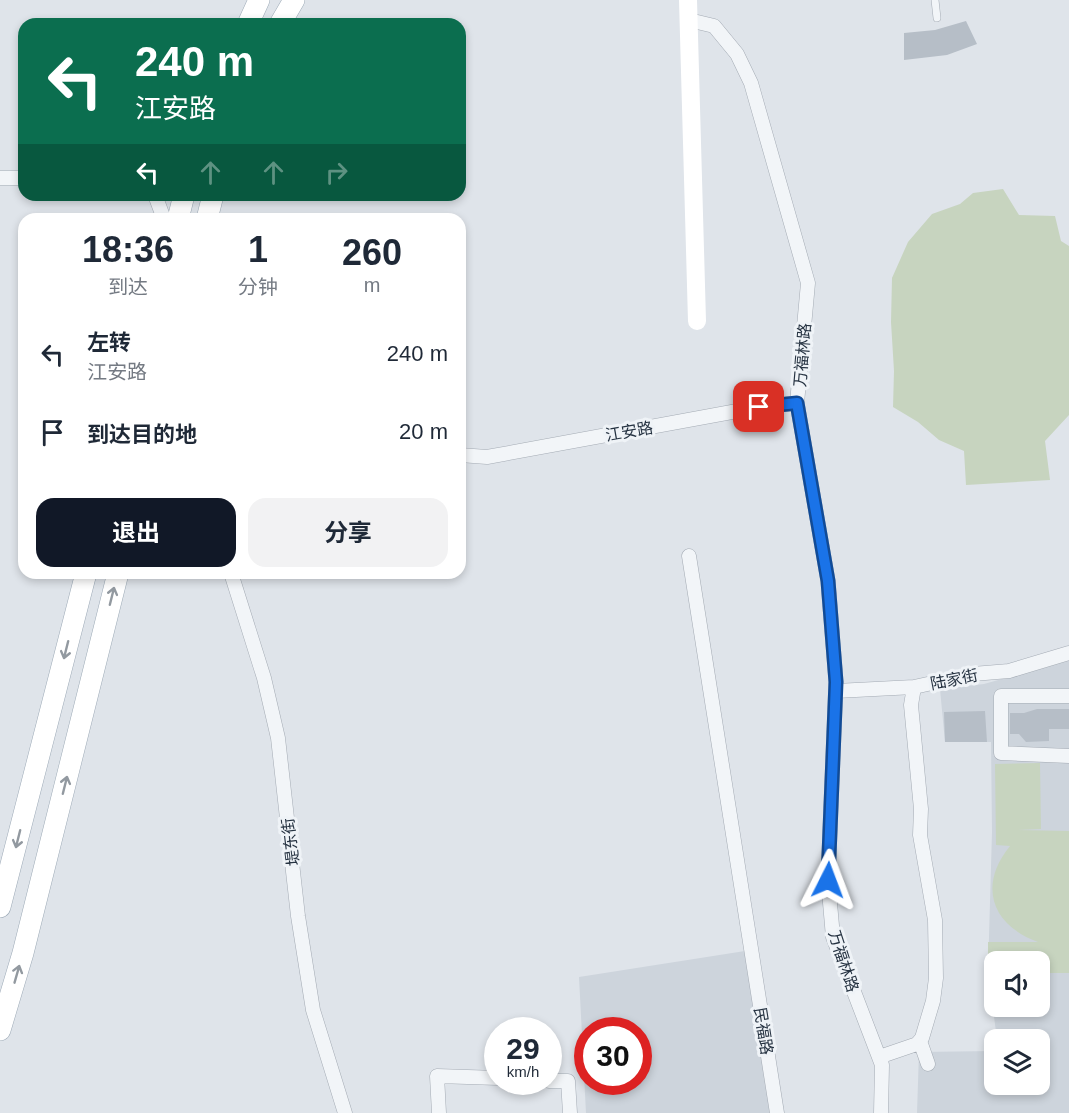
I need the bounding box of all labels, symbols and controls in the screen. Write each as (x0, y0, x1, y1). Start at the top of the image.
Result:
text: 240 m (135, 38, 254, 85)
icon: left (36, 42, 114, 120)
text: 江安路 (135, 94, 216, 124)
icon: left (131, 156, 164, 189)
icon: ahead (194, 156, 227, 189)
icon: ahead (257, 156, 290, 189)
icon: right (320, 156, 353, 189)
text: 18:36 (82, 229, 174, 270)
text: 1 (248, 229, 268, 270)
text: 260 (342, 232, 402, 273)
text: m (364, 274, 380, 296)
text: 到达 (108, 276, 148, 298)
text: 分钟 (238, 276, 278, 298)
street label: 万福林路 (791, 322, 814, 388)
text: 左转 (87, 330, 131, 355)
icon: left (36, 338, 69, 371)
text: 240 m (387, 341, 448, 366)
text: 江安路 (87, 361, 147, 383)
pin (733, 381, 784, 432)
icon: arrive (742, 390, 775, 423)
icon: arrive (36, 416, 69, 449)
text: 20 m (399, 419, 448, 444)
street label: 江安路 (604, 419, 654, 444)
text: 到达目的地 (87, 422, 197, 447)
button: 退出 (36, 498, 236, 567)
button: 分享 (248, 498, 448, 567)
one-way arrow (107, 587, 119, 606)
one-way arrow (60, 640, 72, 659)
street label: 陆家街 (929, 667, 979, 692)
one-way arrow (59, 776, 71, 795)
street label: 堤东街 (279, 817, 302, 867)
one-way arrow (11, 829, 23, 848)
position arrow (796, 848, 860, 912)
street label: 万福林路 (826, 928, 861, 994)
map controls (984, 951, 1050, 1095)
button: sound (984, 951, 1050, 1017)
one-way arrow (12, 965, 23, 984)
street label: 民福路 (751, 1006, 776, 1056)
speed limit sign: 30 (574, 1017, 652, 1095)
button: layers (984, 1029, 1050, 1095)
text: 29 (506, 1032, 540, 1065)
text: km/h (507, 1063, 539, 1080)

